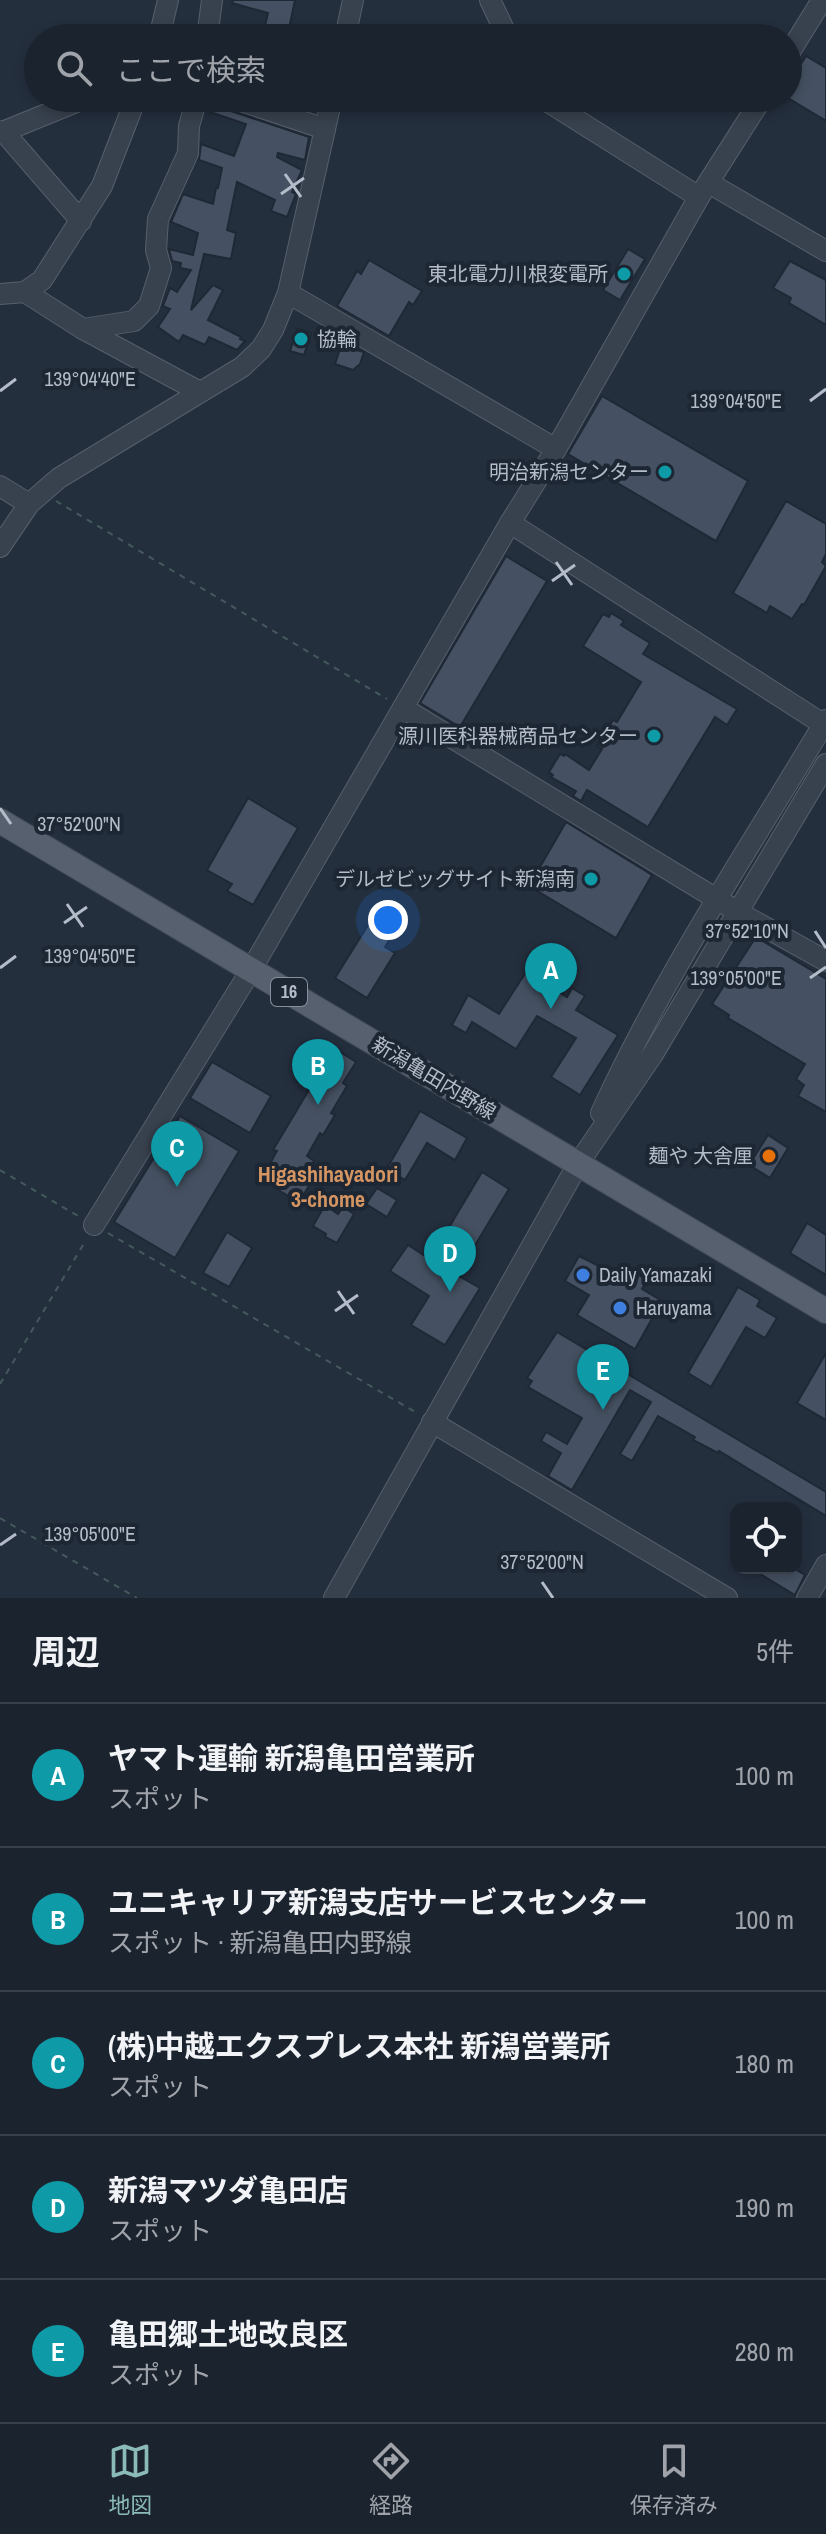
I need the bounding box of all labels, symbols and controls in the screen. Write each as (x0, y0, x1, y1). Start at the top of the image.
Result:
search box (24, 24, 802, 112)
icon: search (52, 46, 96, 90)
text: ここで検索 (116, 50, 266, 90)
place label: 東北電力川根変電所 (428, 260, 608, 287)
marker: 東北電力川根変電所 (615, 265, 633, 283)
place label: 協輪 (317, 325, 357, 352)
marker: 協輪 (292, 330, 310, 348)
text: 139°04'40"E (44, 365, 136, 392)
text: 139°04'50"E (690, 387, 782, 414)
place label: 明治新潟センター (489, 458, 649, 485)
marker: 明治新潟センター (656, 463, 674, 481)
place label: 源川医科器械商品センター (398, 722, 638, 749)
marker: 源川医科器械商品センター (645, 727, 663, 745)
text: 37°52'00"N (37, 810, 121, 837)
place label: デルゼビッグサイト新潟南 (335, 865, 575, 892)
marker: デルゼビッグサイト新潟南 (582, 870, 600, 888)
your location (368, 900, 408, 940)
text: 37°52'10"N (705, 917, 789, 944)
text: 139°04'50"E (44, 942, 136, 969)
pin: A (525, 943, 577, 1009)
text: 139°05'00"E (690, 964, 782, 991)
road number: 16 (271, 978, 307, 1006)
street label: 新潟亀田内野線 (367, 1030, 501, 1125)
pin: B (292, 1039, 344, 1105)
pin: C (151, 1121, 203, 1187)
place label: 麺や 大舎厘 (648, 1142, 753, 1169)
marker: 麺や 大舎厘 (760, 1147, 778, 1165)
district label: Higashihayadori 3-chome (258, 1159, 398, 1214)
pin: D (424, 1226, 476, 1292)
place label: Daily Yamazaki (599, 1261, 712, 1288)
marker: Daily Yamazaki (574, 1266, 592, 1284)
place label: Haruyama (636, 1294, 712, 1321)
marker: Haruyama (611, 1299, 629, 1317)
pin: E (577, 1344, 629, 1410)
map controls (730, 1502, 802, 1574)
button: locate (730, 1502, 802, 1574)
text: 139°05'00"E (44, 1520, 136, 1547)
text: 37°52'00"N (500, 1548, 584, 1575)
text: 周辺 (32, 1629, 100, 1675)
text: 5件 (756, 1634, 794, 1669)
text: ヤマト運輸 新潟亀田営業所 (108, 1738, 475, 1778)
text: A (50, 1758, 66, 1793)
text: 100 m (735, 1758, 794, 1793)
text: スポット (108, 1781, 212, 1816)
text: ユニキャリア新潟支店サービスセンター (108, 1882, 648, 1922)
text: B (50, 1902, 66, 1937)
text: 100 m (735, 1902, 794, 1937)
text: スポット · 新潟亀田内野線 (108, 1925, 412, 1960)
text: (株)中越エクスプレス本社 新潟営業所 (108, 2026, 610, 2066)
text: C (50, 2046, 66, 2081)
text: 180 m (735, 2046, 794, 2081)
text: スポット (108, 2069, 212, 2104)
text: 新潟マツダ亀田店 (108, 2170, 348, 2210)
text: D (50, 2190, 66, 2225)
text: 190 m (735, 2190, 794, 2225)
text: スポット (108, 2213, 212, 2248)
text: 亀田郷土地改良区 (108, 2314, 348, 2354)
text: E (51, 2334, 65, 2369)
text: 280 m (735, 2334, 794, 2369)
text: スポット (108, 2357, 212, 2392)
tab: 地図 (108, 2439, 152, 2520)
tab: 経路 (369, 2439, 413, 2520)
tab: 保存済み (630, 2439, 718, 2520)

